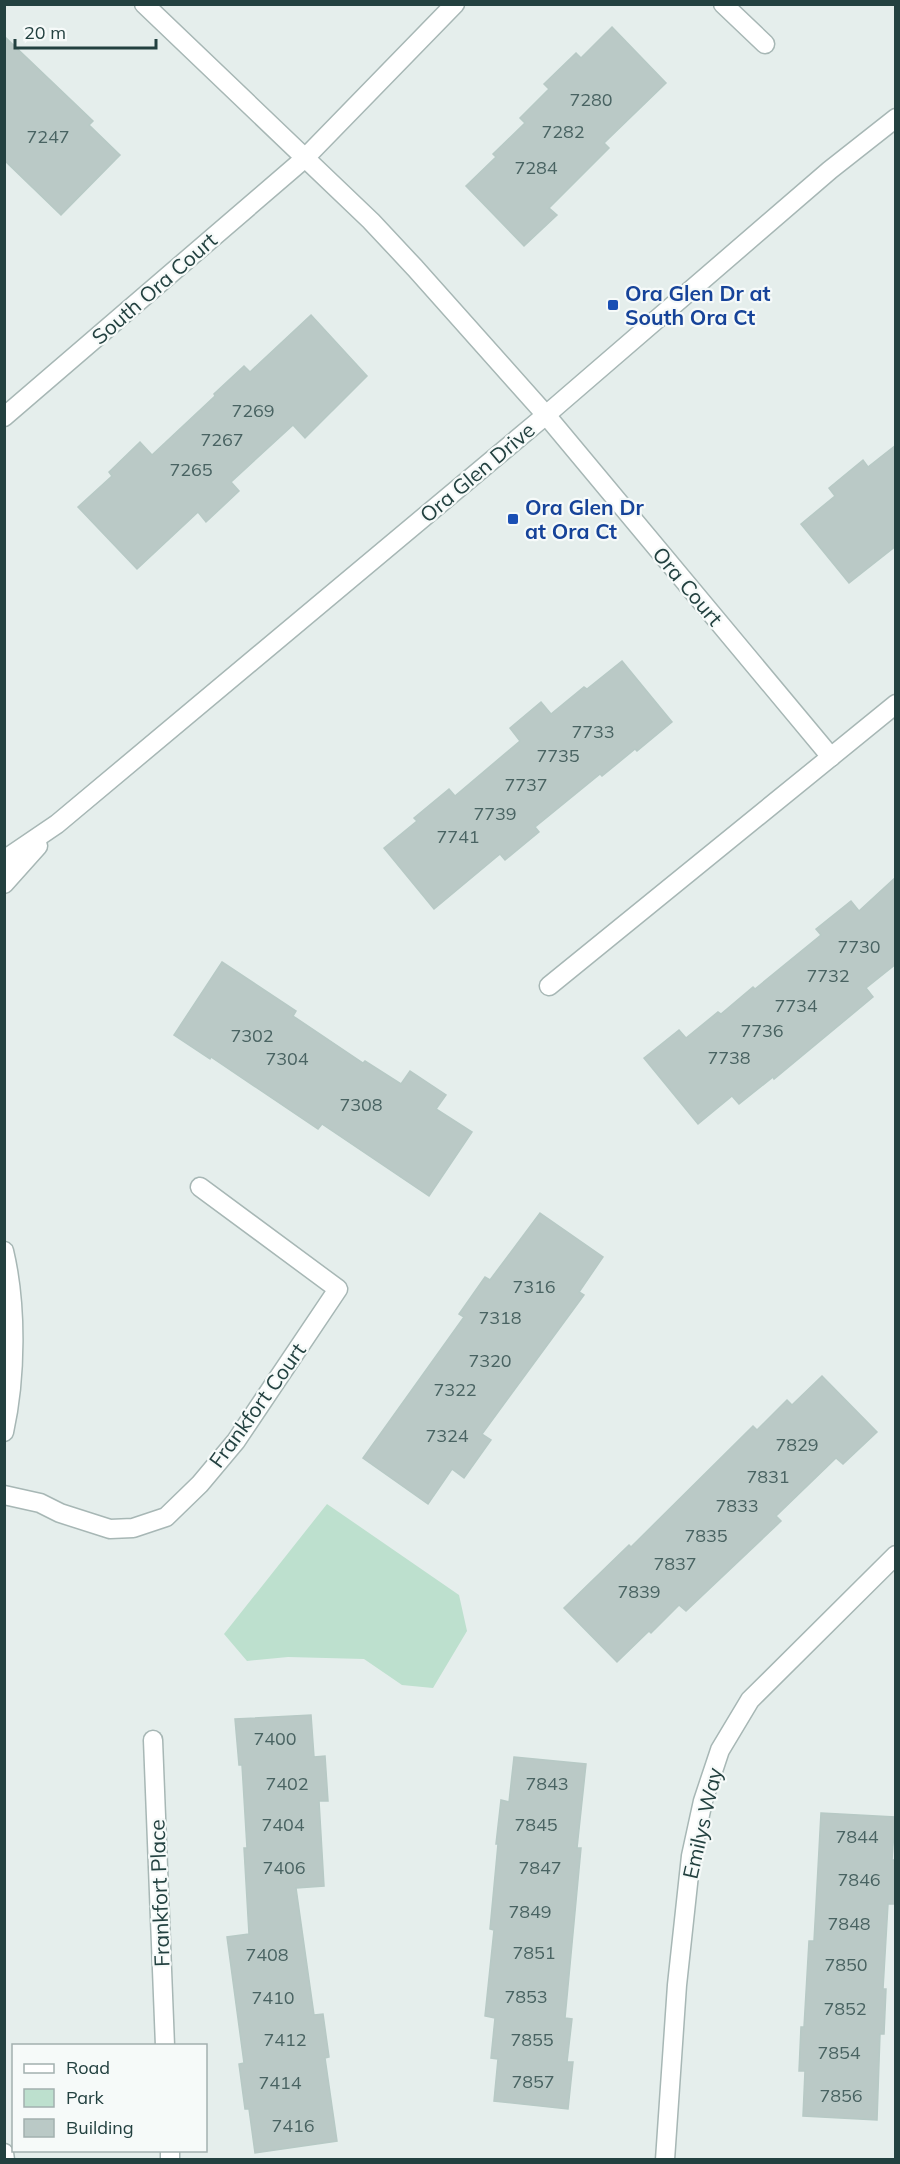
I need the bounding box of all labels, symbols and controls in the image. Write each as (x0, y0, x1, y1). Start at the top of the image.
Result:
scale bar (15, 12, 156, 50)
text: 20 m (24, 21, 66, 44)
house number: 7280 (569, 88, 613, 111)
house number: 7282 (541, 120, 585, 143)
house number: 7247 (26, 125, 70, 148)
house number: 7284 (514, 156, 558, 179)
street label: South Ora Court (86, 227, 222, 349)
place label: Ora Glen Dr at South Ora Ct (625, 280, 770, 330)
marker: Ora Glen Dr at South Ora Ct (606, 298, 620, 312)
house number: 7269 (231, 399, 275, 422)
street label: Ora Glen Drive (414, 416, 540, 528)
house number: 7267 (200, 428, 244, 451)
house number: 7265 (169, 458, 213, 481)
place label: Ora Glen Dr at Ora Ct (525, 494, 644, 544)
marker: Ora Glen Dr at Ora Ct (506, 512, 520, 526)
street label: Ora Court (647, 541, 729, 631)
house number: 7733 (571, 720, 615, 743)
house number: 7735 (536, 744, 580, 767)
house number: 7737 (504, 773, 548, 796)
house number: 7739 (473, 802, 517, 825)
house number: 7741 (436, 825, 480, 848)
house number: 7730 (837, 935, 881, 958)
house number: 7732 (806, 964, 850, 987)
house number: 7734 (774, 994, 818, 1017)
house number: 7736 (740, 1019, 784, 1042)
house number: 7302 (230, 1024, 274, 1047)
house number: 7738 (707, 1046, 751, 1069)
house number: 7304 (265, 1047, 309, 1070)
house number: 7308 (339, 1093, 383, 1116)
house number: 7316 (512, 1275, 556, 1298)
house number: 7318 (478, 1306, 522, 1329)
street label: Frankfort Court (203, 1338, 311, 1472)
house number: 7320 (468, 1349, 512, 1372)
house number: 7322 (433, 1378, 477, 1401)
house number: 7324 (425, 1424, 469, 1447)
house number: 7829 (775, 1433, 819, 1456)
house number: 7831 (746, 1465, 790, 1488)
house number: 7833 (715, 1494, 759, 1517)
house number: 7835 (684, 1524, 728, 1547)
house number: 7837 (653, 1552, 697, 1575)
house number: 7839 (617, 1580, 661, 1603)
house number: 7400 (253, 1727, 297, 1750)
street label: Emilys Way (677, 1765, 727, 1881)
house number: 7402 (265, 1772, 309, 1795)
house number: 7843 (525, 1772, 569, 1795)
house number: 7404 (261, 1813, 305, 1836)
house number: 7845 (514, 1813, 558, 1836)
street label: Frankfort Place (143, 1819, 175, 1967)
house number: 7844 (835, 1825, 879, 1848)
house number: 7406 (262, 1856, 306, 1879)
house number: 7847 (518, 1856, 562, 1879)
house number: 7846 (837, 1868, 881, 1891)
house number: 7849 (508, 1900, 552, 1923)
house number: 7848 (827, 1912, 871, 1935)
house number: 7851 (512, 1941, 556, 1964)
house number: 7408 (245, 1943, 289, 1966)
house number: 7850 (824, 1953, 868, 1976)
house number: 7853 (504, 1985, 548, 2008)
house number: 7410 (251, 1986, 295, 2009)
house number: 7852 (823, 1997, 867, 2020)
house number: 7412 (263, 2028, 307, 2051)
house number: 7855 (510, 2028, 554, 2051)
house number: 7854 (817, 2041, 861, 2064)
legend (12, 2044, 207, 2152)
text: Road (66, 2056, 110, 2079)
house number: 7857 (511, 2070, 555, 2093)
house number: 7414 (258, 2071, 302, 2094)
house number: 7856 (819, 2084, 863, 2107)
text: Park (66, 2086, 105, 2109)
house number: 7416 (271, 2114, 315, 2137)
text: Building (66, 2116, 134, 2139)

